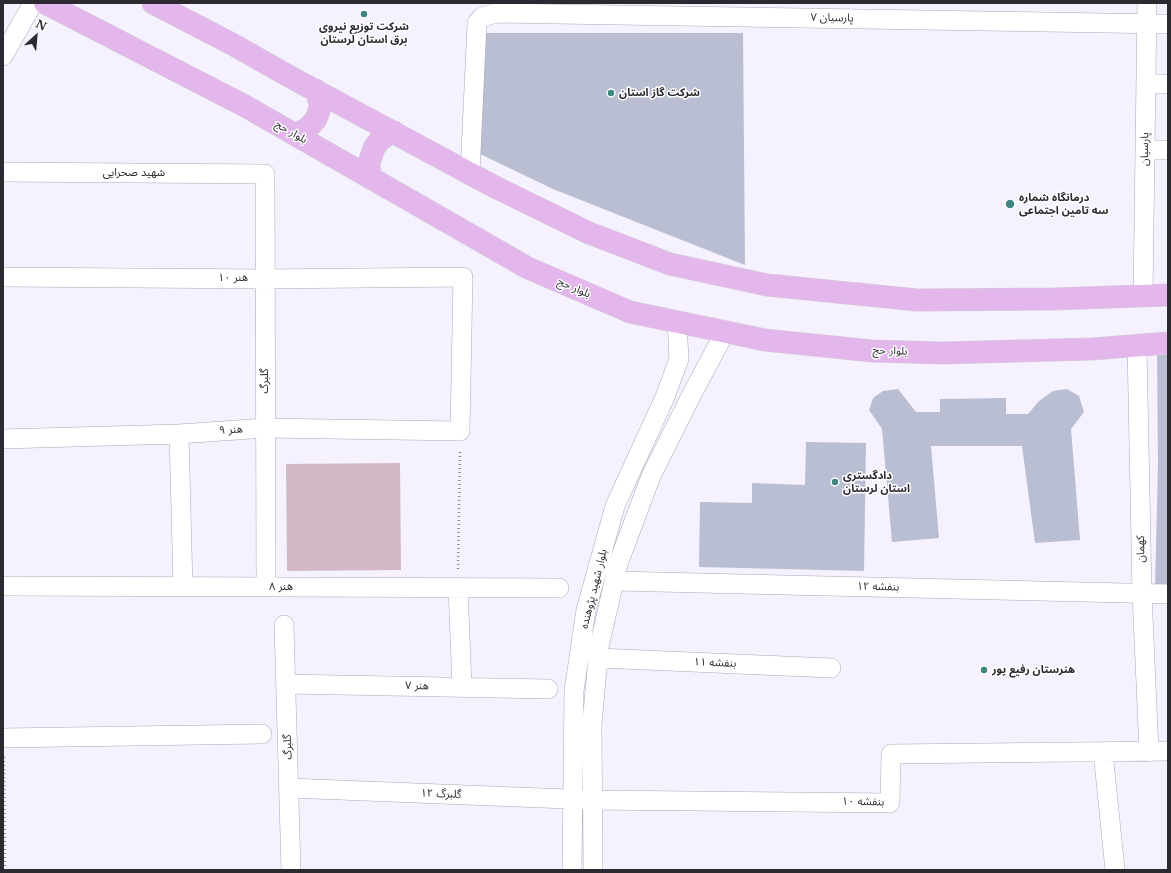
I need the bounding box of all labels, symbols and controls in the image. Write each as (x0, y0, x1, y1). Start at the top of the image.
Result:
marker: شرکت توزیع نیروی برق استان لرستان (359, 9, 369, 19)
street label: پارسیان ۷ (810, 11, 854, 25)
north arrow (16, 16, 56, 56)
text: N (34, 17, 49, 34)
place label: شرکت توزیع نیروی برق استان لرستان (319, 20, 409, 46)
place label: شرکت گاز استان (619, 86, 700, 100)
marker: شرکت گاز استان (606, 88, 616, 98)
street label: بلوار حج (273, 118, 309, 146)
street label: پارسیان (1138, 132, 1152, 166)
street label: شهید صحرایی (103, 166, 165, 180)
place label: درمانگاه شماره سه تامین اجتماعی (1019, 191, 1108, 217)
marker: درمانگاه شماره سه تامین اجتماعی (1004, 198, 1016, 210)
street label: هنر ۱۰ (218, 271, 248, 285)
street label: بلوار حج (555, 275, 593, 301)
street label: بلوار حج (872, 344, 908, 358)
street label: گلبرگ (258, 368, 272, 394)
street label: هنر ۹ (219, 423, 243, 437)
place label: دادگستری استان لرستان (843, 469, 910, 495)
marker: دادگستری استان لرستان (830, 477, 840, 487)
street label: کهمان (1134, 535, 1148, 563)
street label: بلوار شهید پژوهنده (578, 548, 610, 630)
street label: هنر ۸ (269, 580, 293, 594)
street label: بنفشه ۱۲ (857, 580, 899, 594)
street label: بنفشه ۱۱ (693, 656, 737, 670)
place label: هنرستان رفیع پور (992, 663, 1075, 677)
marker: هنرستان رفیع پور (979, 665, 989, 675)
street label: هنر ۷ (405, 679, 429, 693)
street label: گلبرگ (281, 734, 295, 760)
street label: گلبرگ ۱۲ (420, 787, 462, 801)
street label: بنفشه ۱۰ (842, 795, 884, 809)

